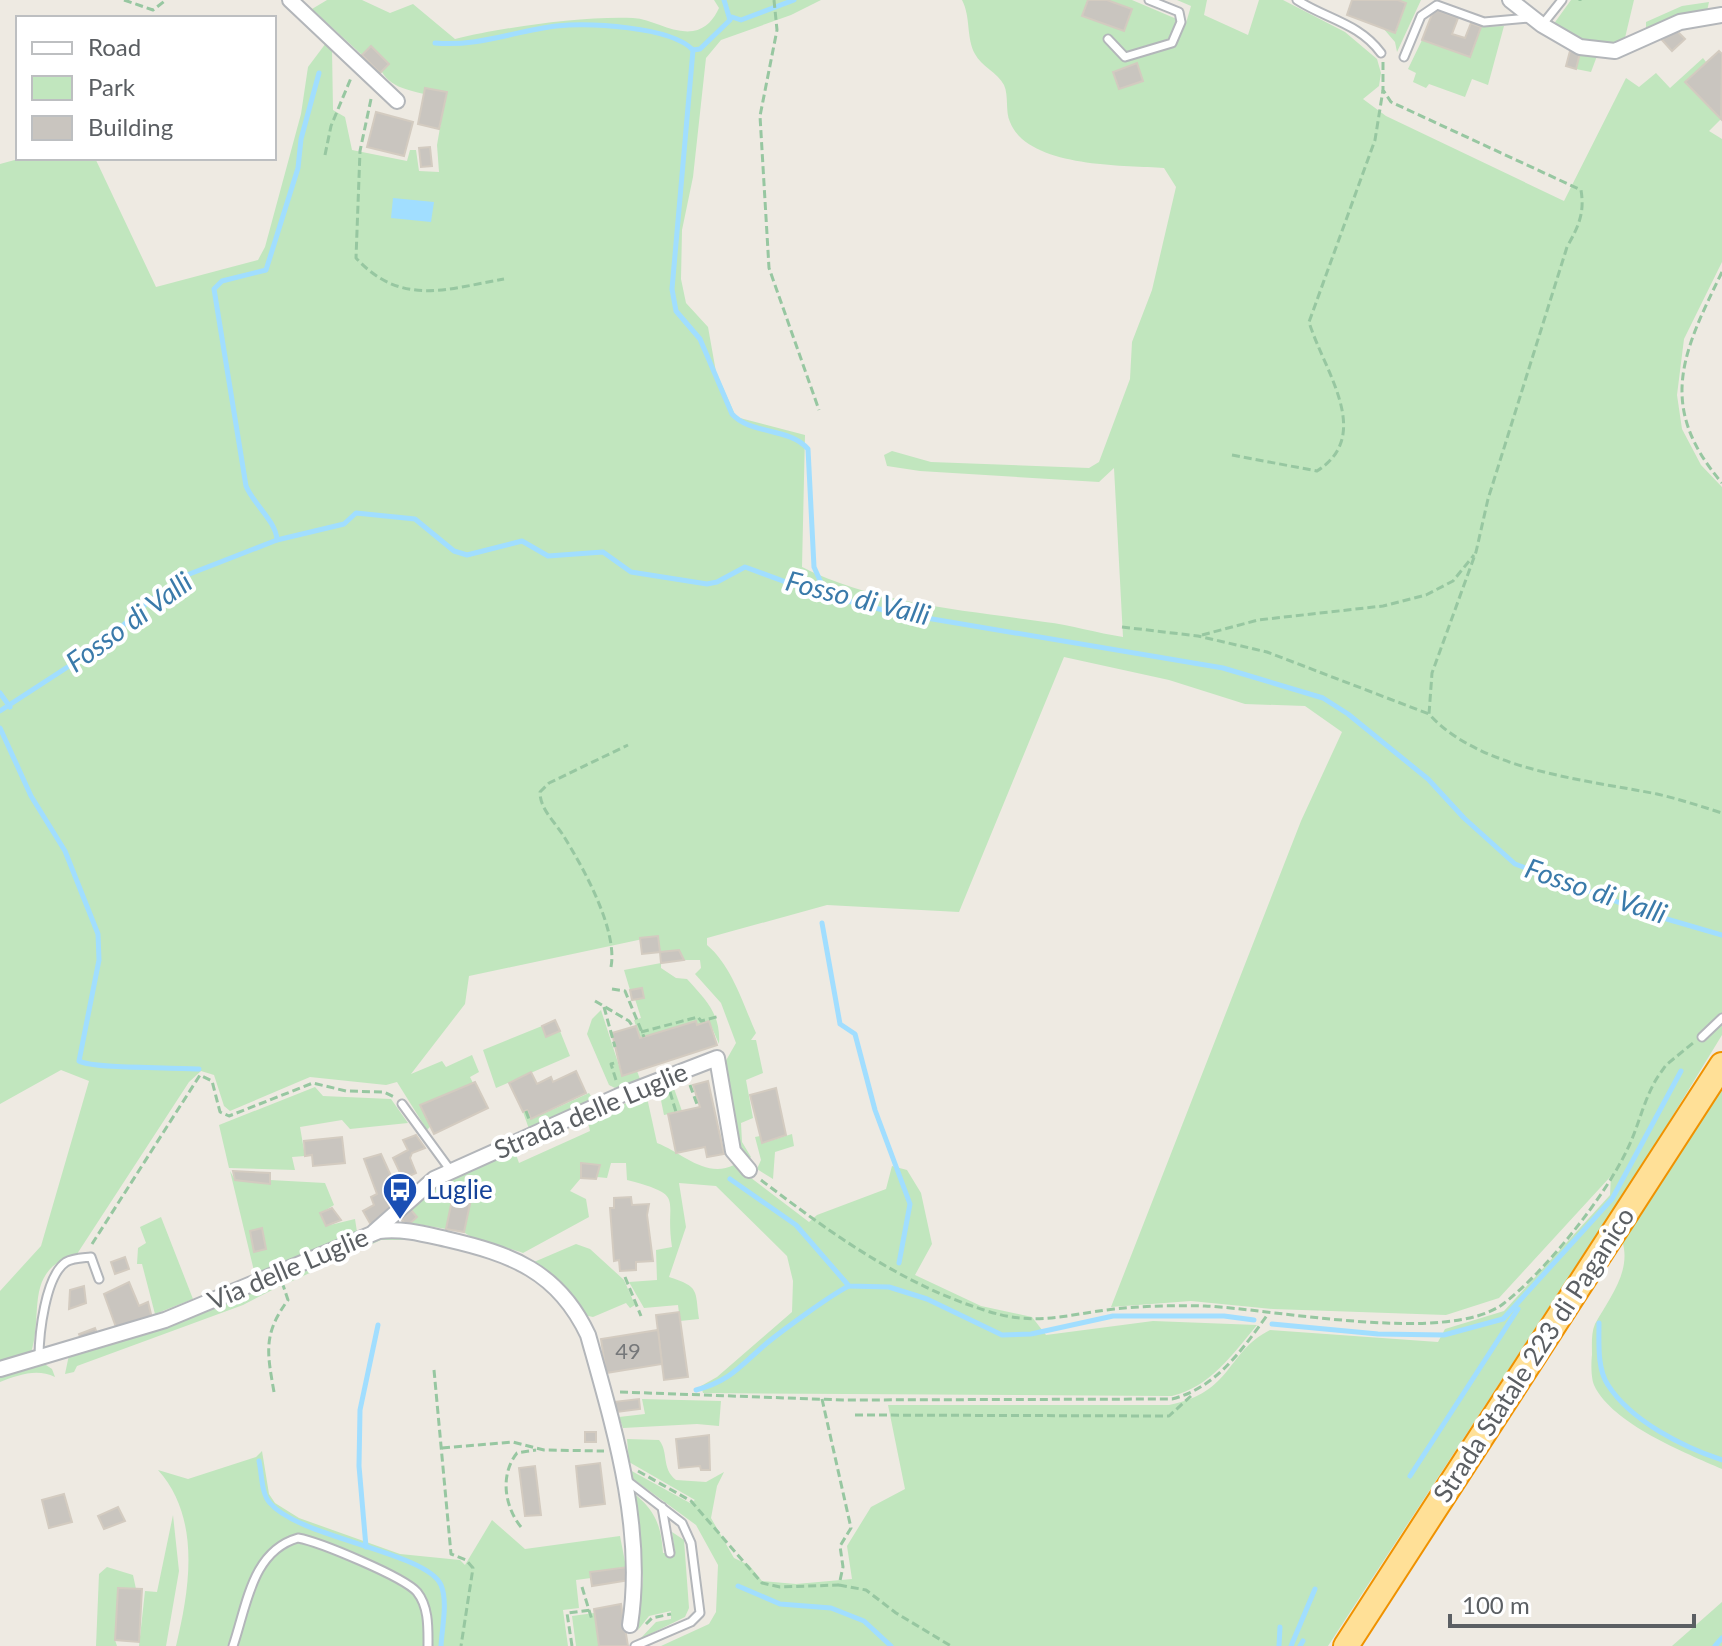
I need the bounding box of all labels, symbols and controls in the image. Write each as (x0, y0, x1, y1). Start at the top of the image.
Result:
legend (16, 16, 276, 160)
text: Road (88, 32, 141, 61)
text: Park (88, 72, 136, 101)
text: Building (88, 112, 173, 141)
water label: Fosso di Valli (783, 563, 934, 631)
water label: Fosso di Valli (59, 564, 198, 678)
water label: Fosso di Valli (1521, 850, 1672, 930)
street label: Strada delle Luglie (489, 1055, 692, 1165)
bus stop icon: Luglie (381, 1171, 419, 1221)
place label: Luglie (426, 1173, 493, 1205)
street label: Strada Statale 223 di Paganico (1426, 1201, 1641, 1508)
street label: Via delle Luglie (203, 1220, 373, 1316)
house number: 49 (615, 1337, 641, 1364)
scale bar (1450, 1578, 1694, 1628)
text: 100 m (1462, 1590, 1530, 1619)

